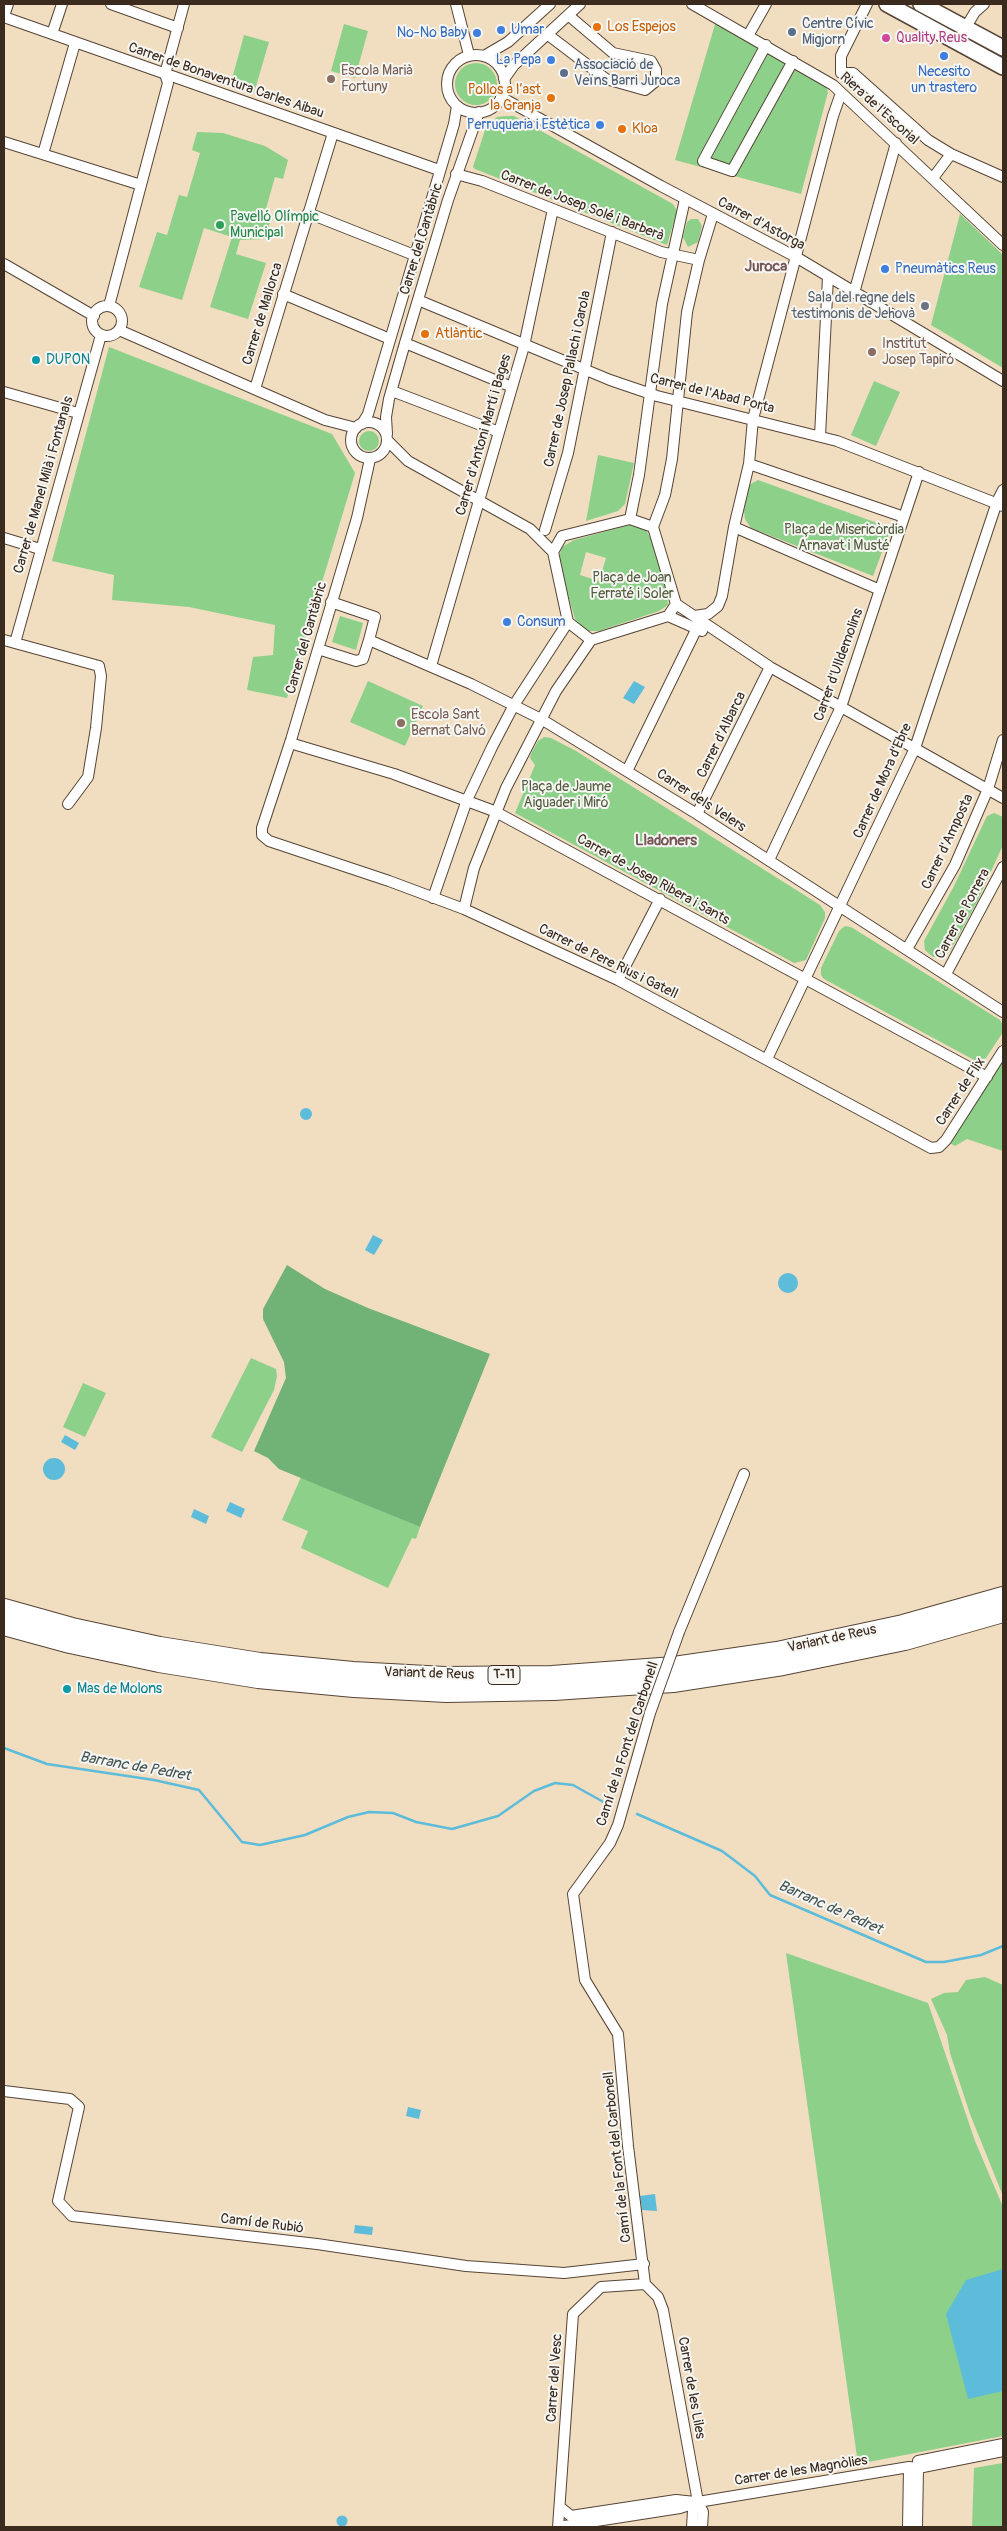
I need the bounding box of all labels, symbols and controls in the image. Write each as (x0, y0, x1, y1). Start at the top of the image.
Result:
place label: Centre Cívic Migjorn (802, 16, 874, 48)
place label: Los Espejos (607, 19, 676, 35)
marker: Los Espejos (591, 21, 603, 33)
place label: Umar (511, 22, 544, 38)
marker: Umar (495, 24, 507, 36)
place label: No-No Baby (397, 25, 467, 41)
marker: Centre Cívic Migjorn (786, 26, 798, 38)
marker: No-No Baby (471, 27, 483, 39)
place label: Quality Reus (896, 30, 967, 46)
marker: Quality Reus (880, 32, 892, 44)
street label: Carrer de Bonaventura Carles Aibau (126, 40, 326, 122)
marker: Necesito un trastero (938, 50, 950, 62)
place label: La Pepa (496, 52, 541, 68)
marker: La Pepa (545, 54, 557, 66)
place label: Associació de Veïns Barri Juroca (574, 57, 680, 90)
place label: Escola Marià Fortuny (341, 63, 413, 95)
place label: Necesito un trastero (911, 64, 977, 96)
marker: Associació de Veïns Barri Juroca (558, 67, 570, 79)
street label: Riera de l'Escorial (836, 69, 922, 149)
marker: Escola Marià Fortuny (325, 73, 337, 85)
place label: Pollos a l’ast la Granja (468, 82, 541, 114)
marker: Pollos a l’ast la Granja (545, 92, 557, 104)
place label: Perruqueria i Estètica (467, 117, 590, 133)
marker: Perruqueria i Estètica (594, 119, 606, 131)
place label: Kloa (632, 121, 658, 137)
marker: Kloa (616, 123, 628, 135)
street label: Carrer de Josep Solé i Barberà (498, 167, 666, 245)
street label: Carrer del Cantàbric (397, 181, 447, 297)
street label: Carrer d'Astorga (714, 194, 808, 254)
place label: Pavelló Olímpic Municipal (230, 209, 319, 242)
marker: Pavelló Olímpic Municipal (214, 219, 226, 231)
district label: Juroca (745, 258, 787, 276)
street label: Carrer de Mallorca (239, 261, 287, 367)
place label: Pneumàtics Reus (895, 261, 996, 277)
marker: Pneumàtics Reus (879, 263, 891, 275)
street label: Carrer de Josep Pallach i Carola (541, 289, 595, 469)
place label: Sala del regne dels testimonis de Jehovà (792, 290, 915, 322)
marker: Sala del regne dels testimonis de Jehovà (919, 300, 931, 312)
place label: Atlàntic (435, 326, 482, 342)
marker: Atlàntic (419, 328, 431, 340)
place label: Institut Josep Tapiró (882, 336, 954, 368)
marker: Institut Josep Tapiró (866, 346, 878, 358)
place label: DUPON (46, 352, 90, 368)
street label: Carrer d'Antoni Martí i Bages (453, 352, 515, 518)
marker: DUPON (30, 354, 42, 366)
street label: Carrer de l'Abad Porta (648, 370, 776, 418)
street label: Carrer de Manel Milà i Fontanals (11, 394, 77, 576)
park label: Plaça de Misericòrdia Arnavat i Musté (784, 522, 904, 554)
park label: Plaça de Joan Ferraté i Soler (590, 570, 674, 602)
street label: Carrer del Cantàbric (283, 580, 331, 696)
street label: Carrer d'Ulldemolins (811, 606, 867, 724)
place label: Consum (517, 614, 566, 630)
marker: Consum (501, 616, 513, 628)
street label: Carrer d'Albarca (694, 689, 750, 781)
place label: Escola Sant Bernat Calvó (411, 707, 486, 740)
marker: Escola Sant Bernat Calvó (395, 717, 407, 729)
street label: Carrer de Mora d'Ebre (850, 721, 916, 841)
street label: Carrer dels Velers (653, 766, 749, 836)
park label: Plaça de Jaume Aiguader i Miró (521, 779, 611, 812)
street label: Carrer d'Amposta (919, 792, 977, 892)
street label: Carrer de Josep Ribera i Sants (574, 831, 732, 929)
district label: Lladoners (635, 832, 697, 850)
street label: Carrer de Porrera (932, 866, 994, 962)
street label: Carrer de Pere Rius i Gatell (536, 921, 680, 1003)
street label: Carrer de Flix (933, 1055, 989, 1129)
street label: Variant de Reus (786, 1621, 878, 1657)
street label: Camí de la Font del Carbonell (593, 1660, 663, 1828)
street label: Variant de Reus (384, 1664, 474, 1684)
road number: T-11 (488, 1666, 520, 1684)
place label: Mas de Molons (77, 1681, 162, 1697)
marker: Mas de Molons (61, 1683, 73, 1695)
water label: Barranc de Pedret (78, 1748, 192, 1786)
water label: Barranc de Pedret (775, 1877, 885, 1939)
street label: Camí de la Font del Carbonell (601, 2071, 635, 2243)
street label: Camí de Rubió (219, 2211, 305, 2237)
street label: Carrer del Vesc (544, 2333, 566, 2423)
street label: Carrer de les Liles (674, 2336, 708, 2440)
street label: Carrer de les Magnòlies (733, 2452, 869, 2490)

